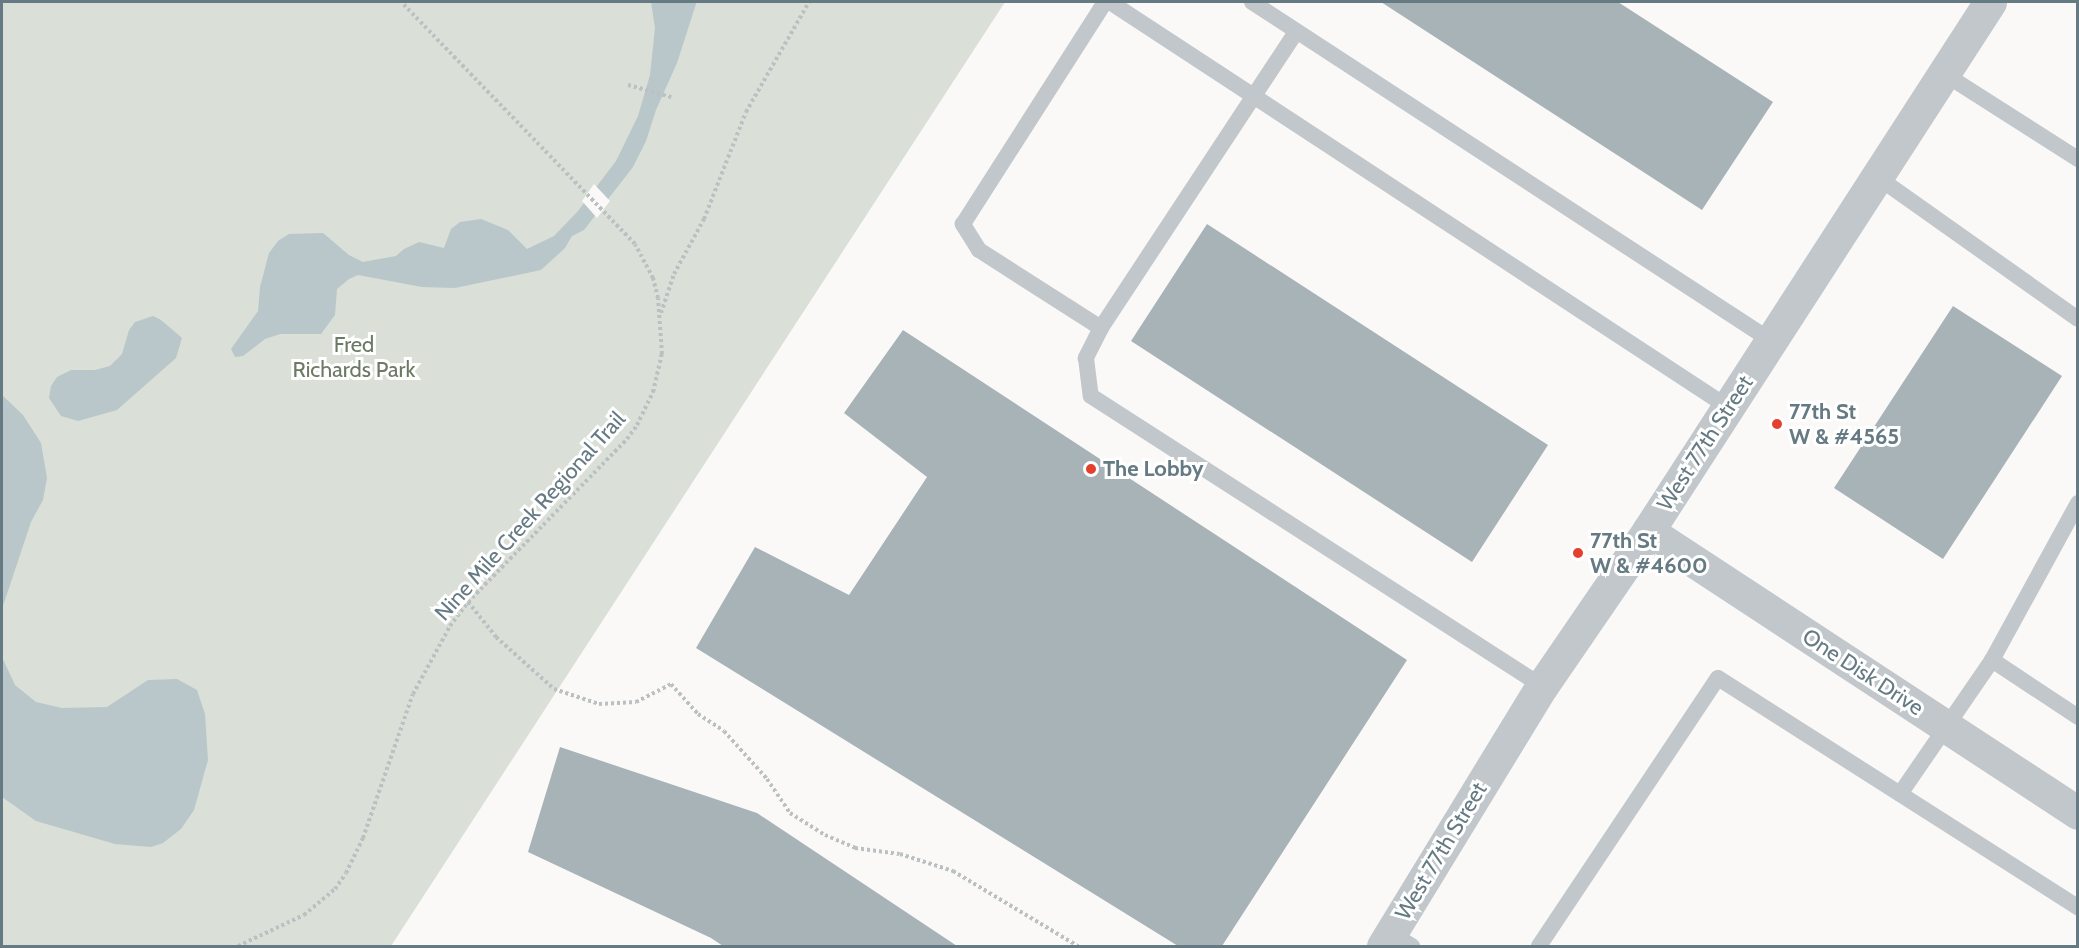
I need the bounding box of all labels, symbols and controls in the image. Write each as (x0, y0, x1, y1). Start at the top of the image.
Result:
park label: Fred Richards Park (293, 331, 415, 382)
street label: West 77th Street (1652, 371, 1758, 515)
place label: 77th St W & #4565 (1789, 398, 1899, 450)
street label: Nine Mile Creek Regional Trail (429, 406, 631, 626)
marker: 77th St W & #4565 (1770, 417, 1784, 431)
place label: The Lobby (1103, 456, 1204, 482)
marker: The Lobby (1084, 462, 1098, 476)
place label: 77th St W & #4600 (1590, 527, 1708, 578)
marker: 77th St W & #4600 (1571, 546, 1585, 560)
street label: One Disk Drive (1797, 623, 1929, 721)
street label: West 77th Street (1390, 777, 1492, 925)

